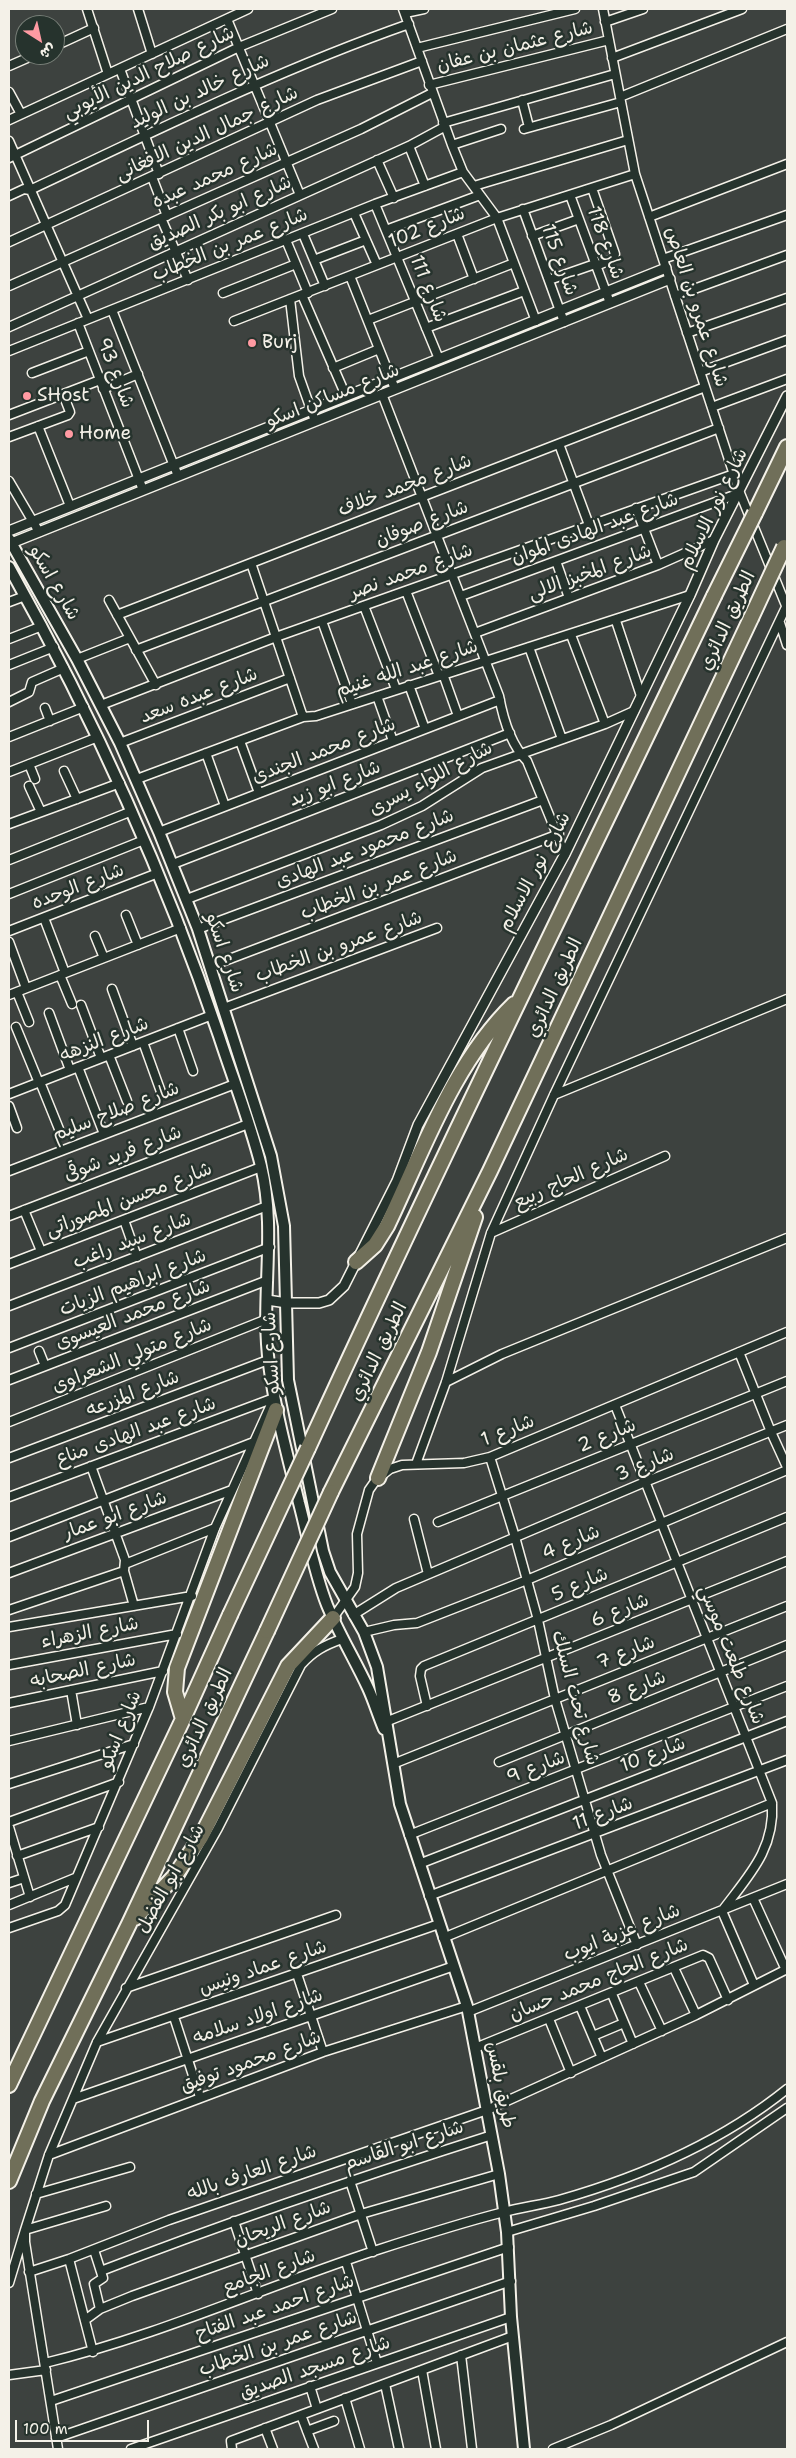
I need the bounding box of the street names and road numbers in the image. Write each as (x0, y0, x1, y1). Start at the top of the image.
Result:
street label: شارع عثمان بن عفان (435, 17, 595, 77)
street label: شارع صلاح الدين الأيوبي (59, 22, 239, 124)
street label: شارع خالد بن الوليد (127, 50, 273, 134)
street label: شارع جمال الدين الافغانى (112, 82, 302, 186)
street label: شارع محمد عبده (149, 138, 281, 214)
street label: شارع ابو بكر الصديق (145, 171, 295, 255)
street label: شارع 102 (385, 202, 469, 254)
street label: شارع عمر بن الخطاب (149, 203, 311, 287)
street label: شارع 118 (581, 203, 629, 283)
street label: شارع 115 (536, 221, 582, 299)
street label: شارع عمرو بن العاص (659, 224, 733, 390)
street label: شارع 111 (404, 252, 452, 326)
street label: شارع 93 (91, 335, 139, 411)
street label: شارع مساكن اسكو (263, 359, 403, 433)
street label: شارع نور الاسلام (675, 445, 753, 573)
street label: شارع محمد خلاف (335, 450, 475, 522)
street label: شارع عبد الهادى الموان (508, 488, 682, 570)
street label: شارع صوفان (372, 496, 472, 552)
street label: شارع محمد نصر (346, 539, 476, 605)
street label: شارع المخبز الالى (525, 540, 655, 606)
street label: شارع اسكو (24, 542, 84, 624)
street label: الطريق الدائري (695, 567, 761, 675)
street label: شارع عبد الله غنيم (333, 635, 481, 703)
street label: شارع عبده سعد (137, 663, 261, 729)
street label: شارع محمد الجندى (249, 713, 399, 789)
street label: شارع اللواء يسرى (365, 737, 497, 821)
street label: شارع ابو زيد (286, 756, 384, 812)
street label: شارع محمود عبد الهادى (273, 804, 457, 894)
street label: شارع نور الاسلام (494, 808, 576, 936)
street label: شارع عمر بن الخطاب (297, 845, 461, 925)
street label: شارع الوحده (29, 859, 127, 915)
street label: شارع عمرو بن الخطاب (252, 906, 426, 988)
street label: شارع اسكو (200, 910, 248, 996)
street label: الطريق الدائري (522, 934, 588, 1042)
street label: شارع النزهه (56, 1013, 152, 1067)
street label: شارع صلاح سليم (49, 1077, 183, 1147)
street label: شارع فريد شوقى (61, 1121, 185, 1187)
street label: شارع الحاج ربيع (510, 1143, 632, 1215)
street label: شارع محسن المصوراتى (43, 1158, 215, 1242)
street label: شارع سيد راغب (70, 1208, 194, 1274)
street label: شارع ابراهيم الزيات (56, 1244, 210, 1322)
street label: شارع محمد العيسوى (52, 1275, 214, 1355)
street label: الطريق الدائري (345, 1299, 413, 1405)
street label: شارع اسكو (258, 1311, 286, 1395)
street label: شارع متولي الشعراوى (49, 1314, 215, 1398)
street label: شارع المزرعه (83, 1366, 183, 1422)
street label: شارع عبد الهادى مناع (53, 1392, 219, 1472)
street label: شارع 1 (478, 1410, 538, 1452)
street label: شارع 2 (574, 1414, 640, 1458)
street label: شارع 3 (612, 1443, 678, 1487)
street label: شارع ابو عمار (60, 1487, 170, 1545)
street label: شارع 4 (539, 1521, 603, 1565)
street label: شارع 5 (548, 1563, 612, 1607)
street label: شارع طلعت موسي (693, 1582, 769, 1728)
street label: شارع 6 (587, 1589, 653, 1633)
street label: شارع الزهراء (39, 1612, 141, 1654)
street label: شارع تحت السلك (546, 1628, 604, 1768)
street label: شارع 7 (593, 1631, 659, 1675)
street label: شارع الصحابه (28, 1649, 138, 1693)
street label: الطريق الدائري (172, 1664, 238, 1772)
street label: شارع 8 (604, 1666, 670, 1710)
street label: شارع اسكو (95, 1688, 147, 1772)
street label: شارع 10 (617, 1732, 689, 1778)
street label: شارع 9 (503, 1746, 569, 1790)
street label: شارع 11 (570, 1792, 636, 1836)
street label: شارع ابو الفضل (132, 1820, 210, 1938)
street label: شارع عزبة ايوب (560, 1899, 684, 1967)
street label: شارع الحاج محمد حسان (506, 1934, 692, 2026)
street label: شارع عماد ونيس (196, 1935, 330, 2001)
street label: شارع اولاد سلامه (190, 1984, 326, 2050)
street label: شارع محمود توفيق (177, 2026, 325, 2098)
street label: طريق بلقس (480, 2040, 520, 2130)
street label: شارع ابو القاسم (341, 2116, 467, 2176)
street label: شارع العارف بالله (184, 2140, 320, 2206)
street label: شارع الريحان (232, 2196, 334, 2252)
street label: شارع الجامع (219, 2245, 319, 2299)
street label: شارع احمد عبد الفتاح (192, 2270, 358, 2346)
street label: شارع عمر بن الخطاب (196, 2306, 360, 2382)
street label: شارع مسجد الصديق (237, 2332, 393, 2404)

